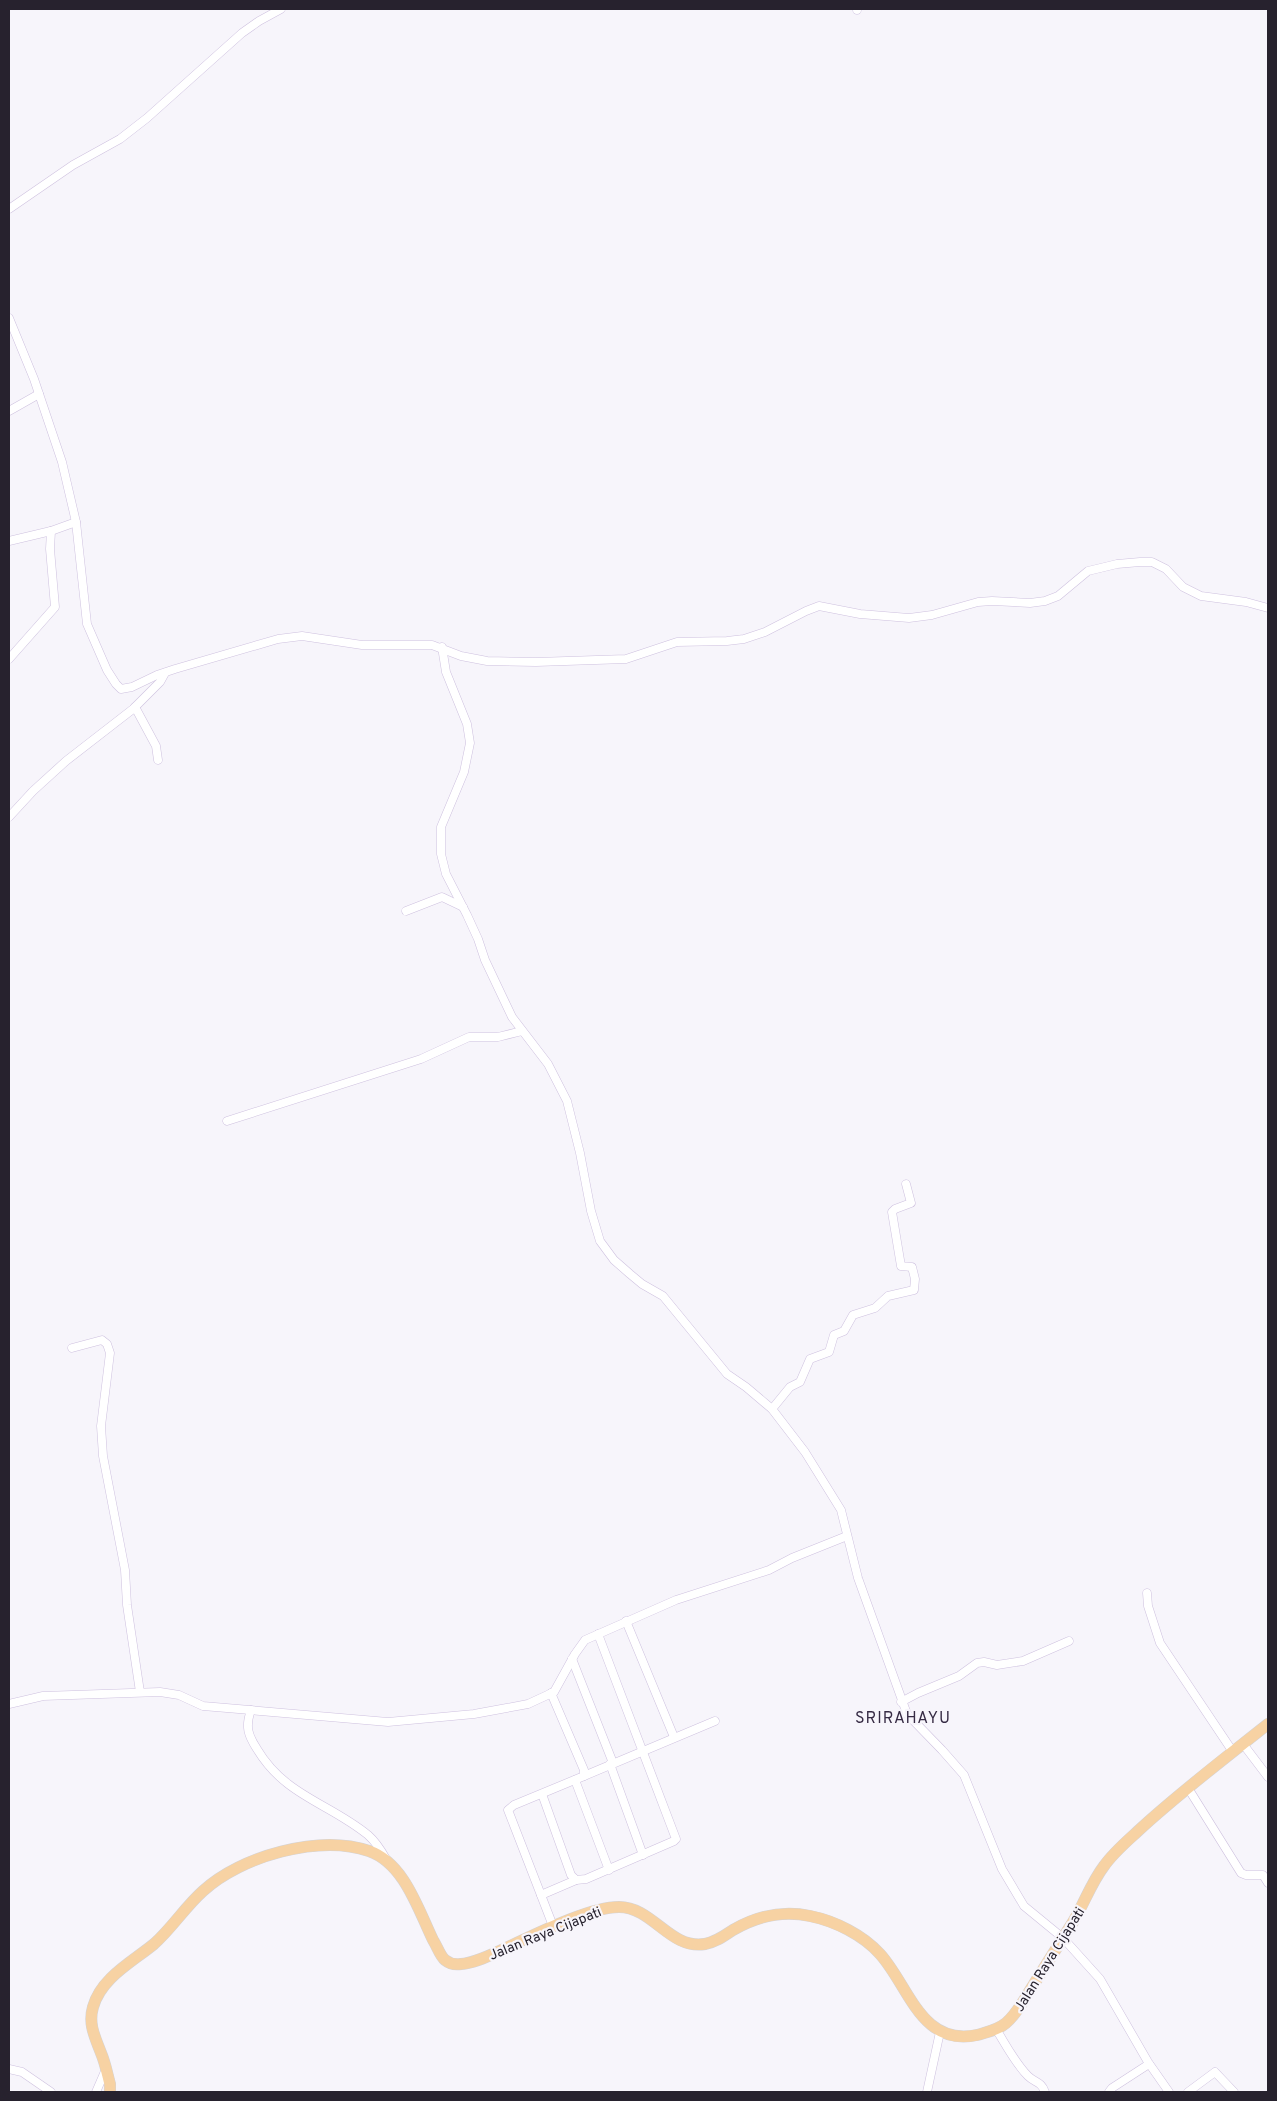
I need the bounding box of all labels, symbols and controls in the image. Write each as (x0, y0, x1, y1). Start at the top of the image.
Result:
district label: SRIRAHAYU (855, 1709, 951, 1729)
street label: Jalan Raya Cijapati (487, 1904, 604, 1965)
street label: Jalan Raya Cijapati (1011, 1905, 1089, 2015)

